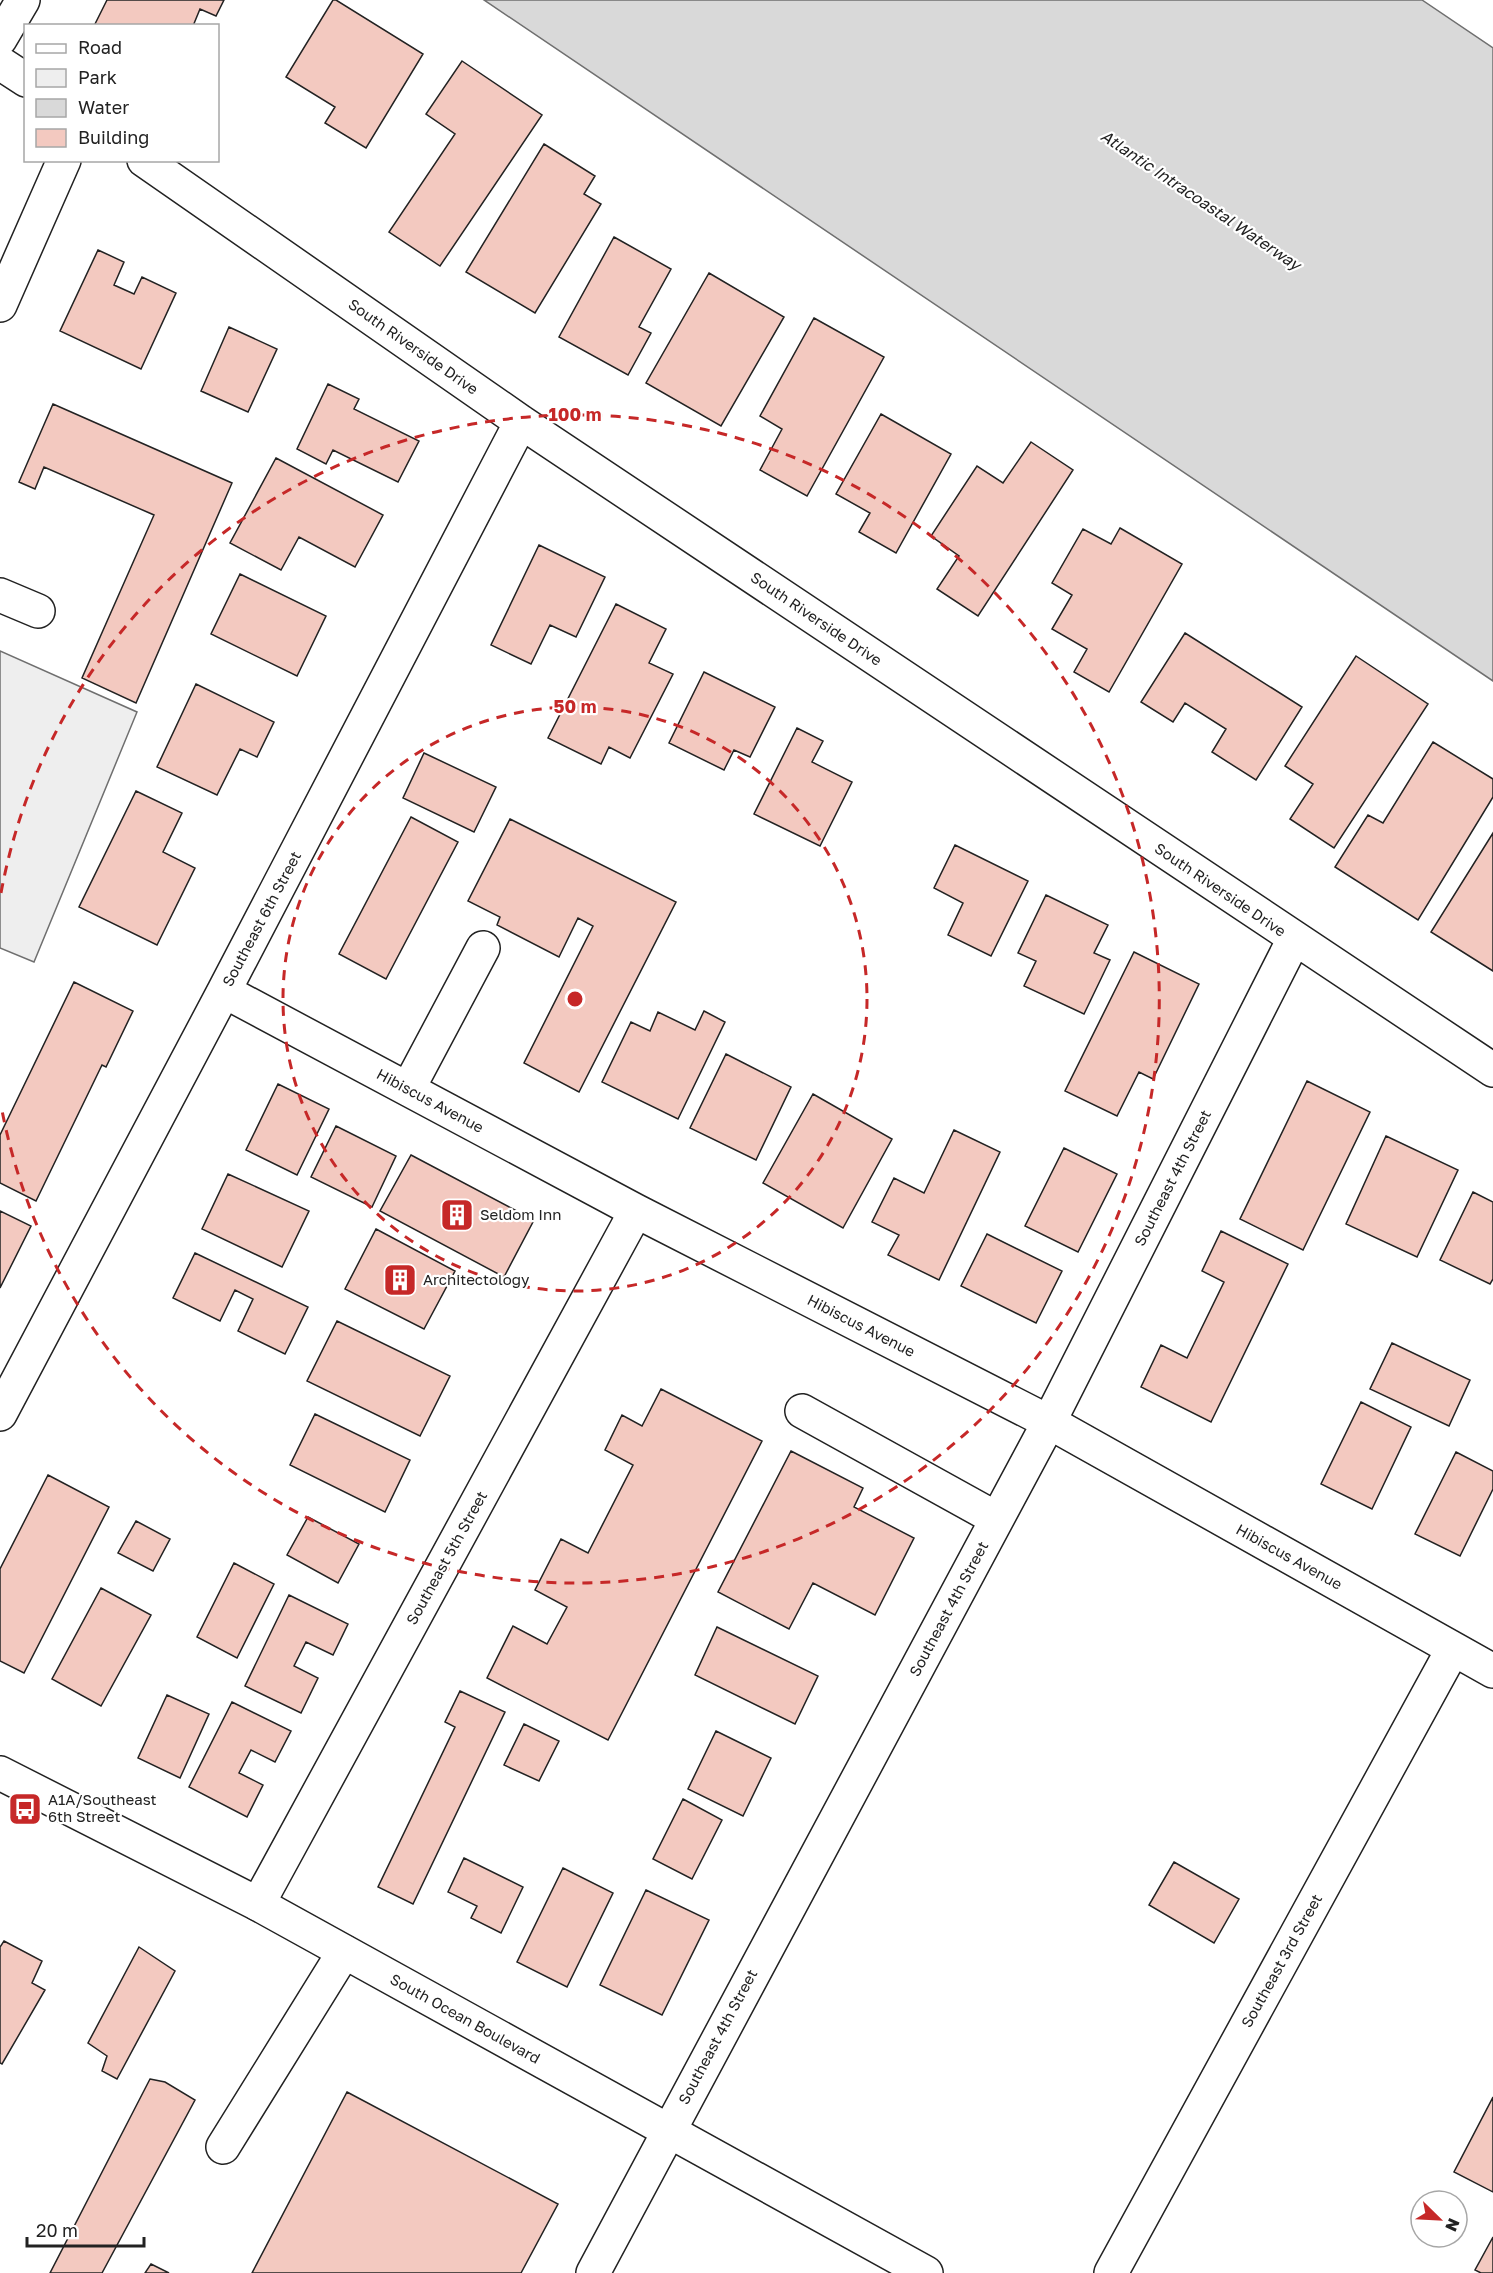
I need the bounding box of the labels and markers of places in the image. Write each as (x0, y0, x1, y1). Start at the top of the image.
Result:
centre of rings (565, 989, 585, 1009)
building icon: Seldom Inn (439, 1197, 475, 1233)
place label: Seldom Inn (480, 1205, 561, 1223)
building icon: Architectology (382, 1262, 418, 1298)
place label: Architectology (423, 1270, 530, 1288)
place label: A1A/Southeast 6th Street (48, 1790, 157, 1825)
bus stop icon: A1A/Southeast 6th Street (7, 1791, 43, 1827)

